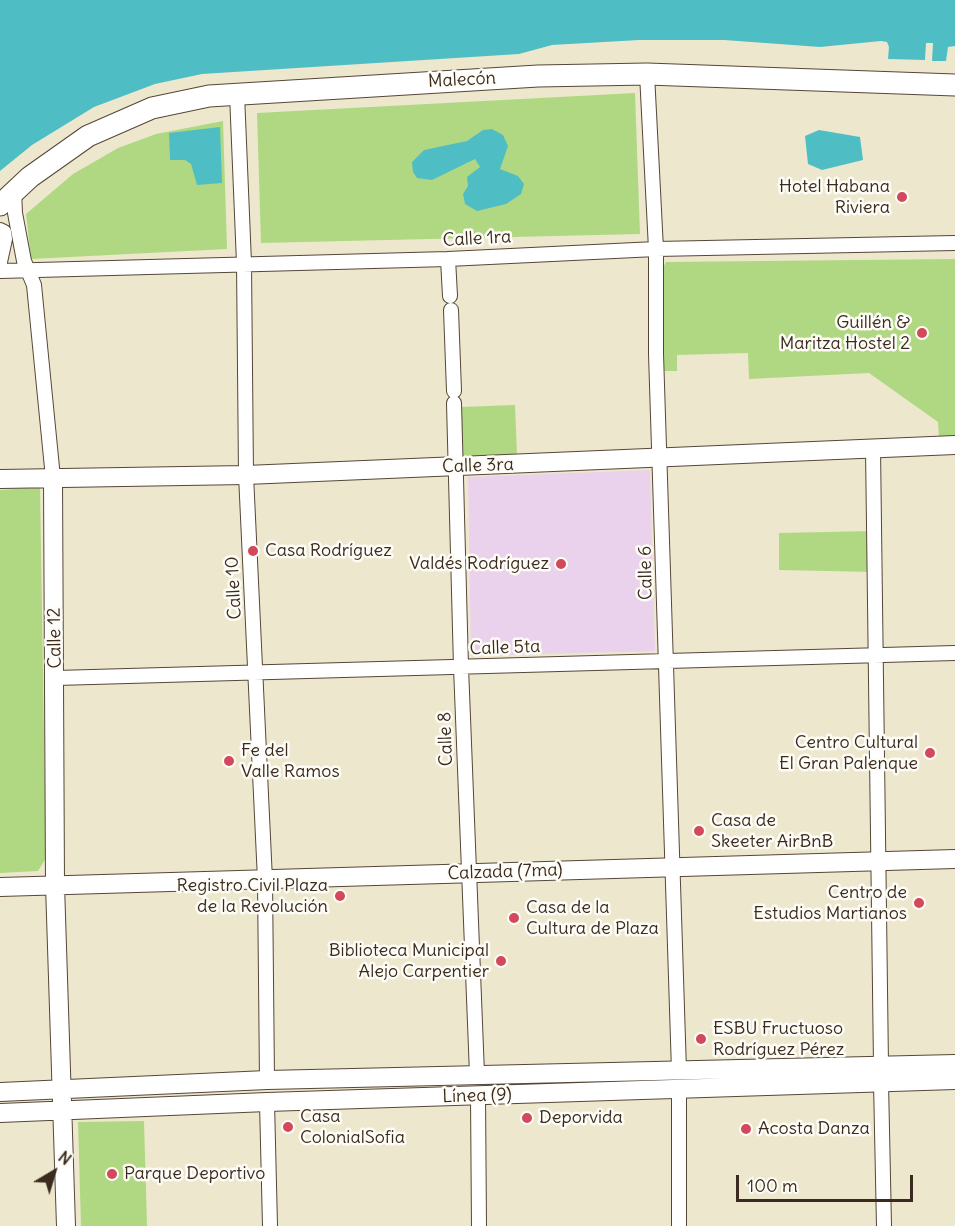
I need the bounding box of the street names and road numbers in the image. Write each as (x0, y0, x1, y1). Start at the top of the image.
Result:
street label: Malecón (427, 67, 497, 93)
street label: Calle 1ra (442, 226, 512, 252)
street label: Calle 3ra (442, 454, 514, 478)
street label: Calle 6 (635, 546, 657, 600)
street label: Calle 10 (222, 556, 246, 620)
street label: Calle 12 (44, 607, 66, 669)
street label: Calle 5ta (469, 636, 541, 660)
street label: Calle 8 (434, 711, 458, 767)
street label: Calzada (7ma) (447, 859, 563, 885)
street label: Línea (9) (442, 1084, 512, 1108)

